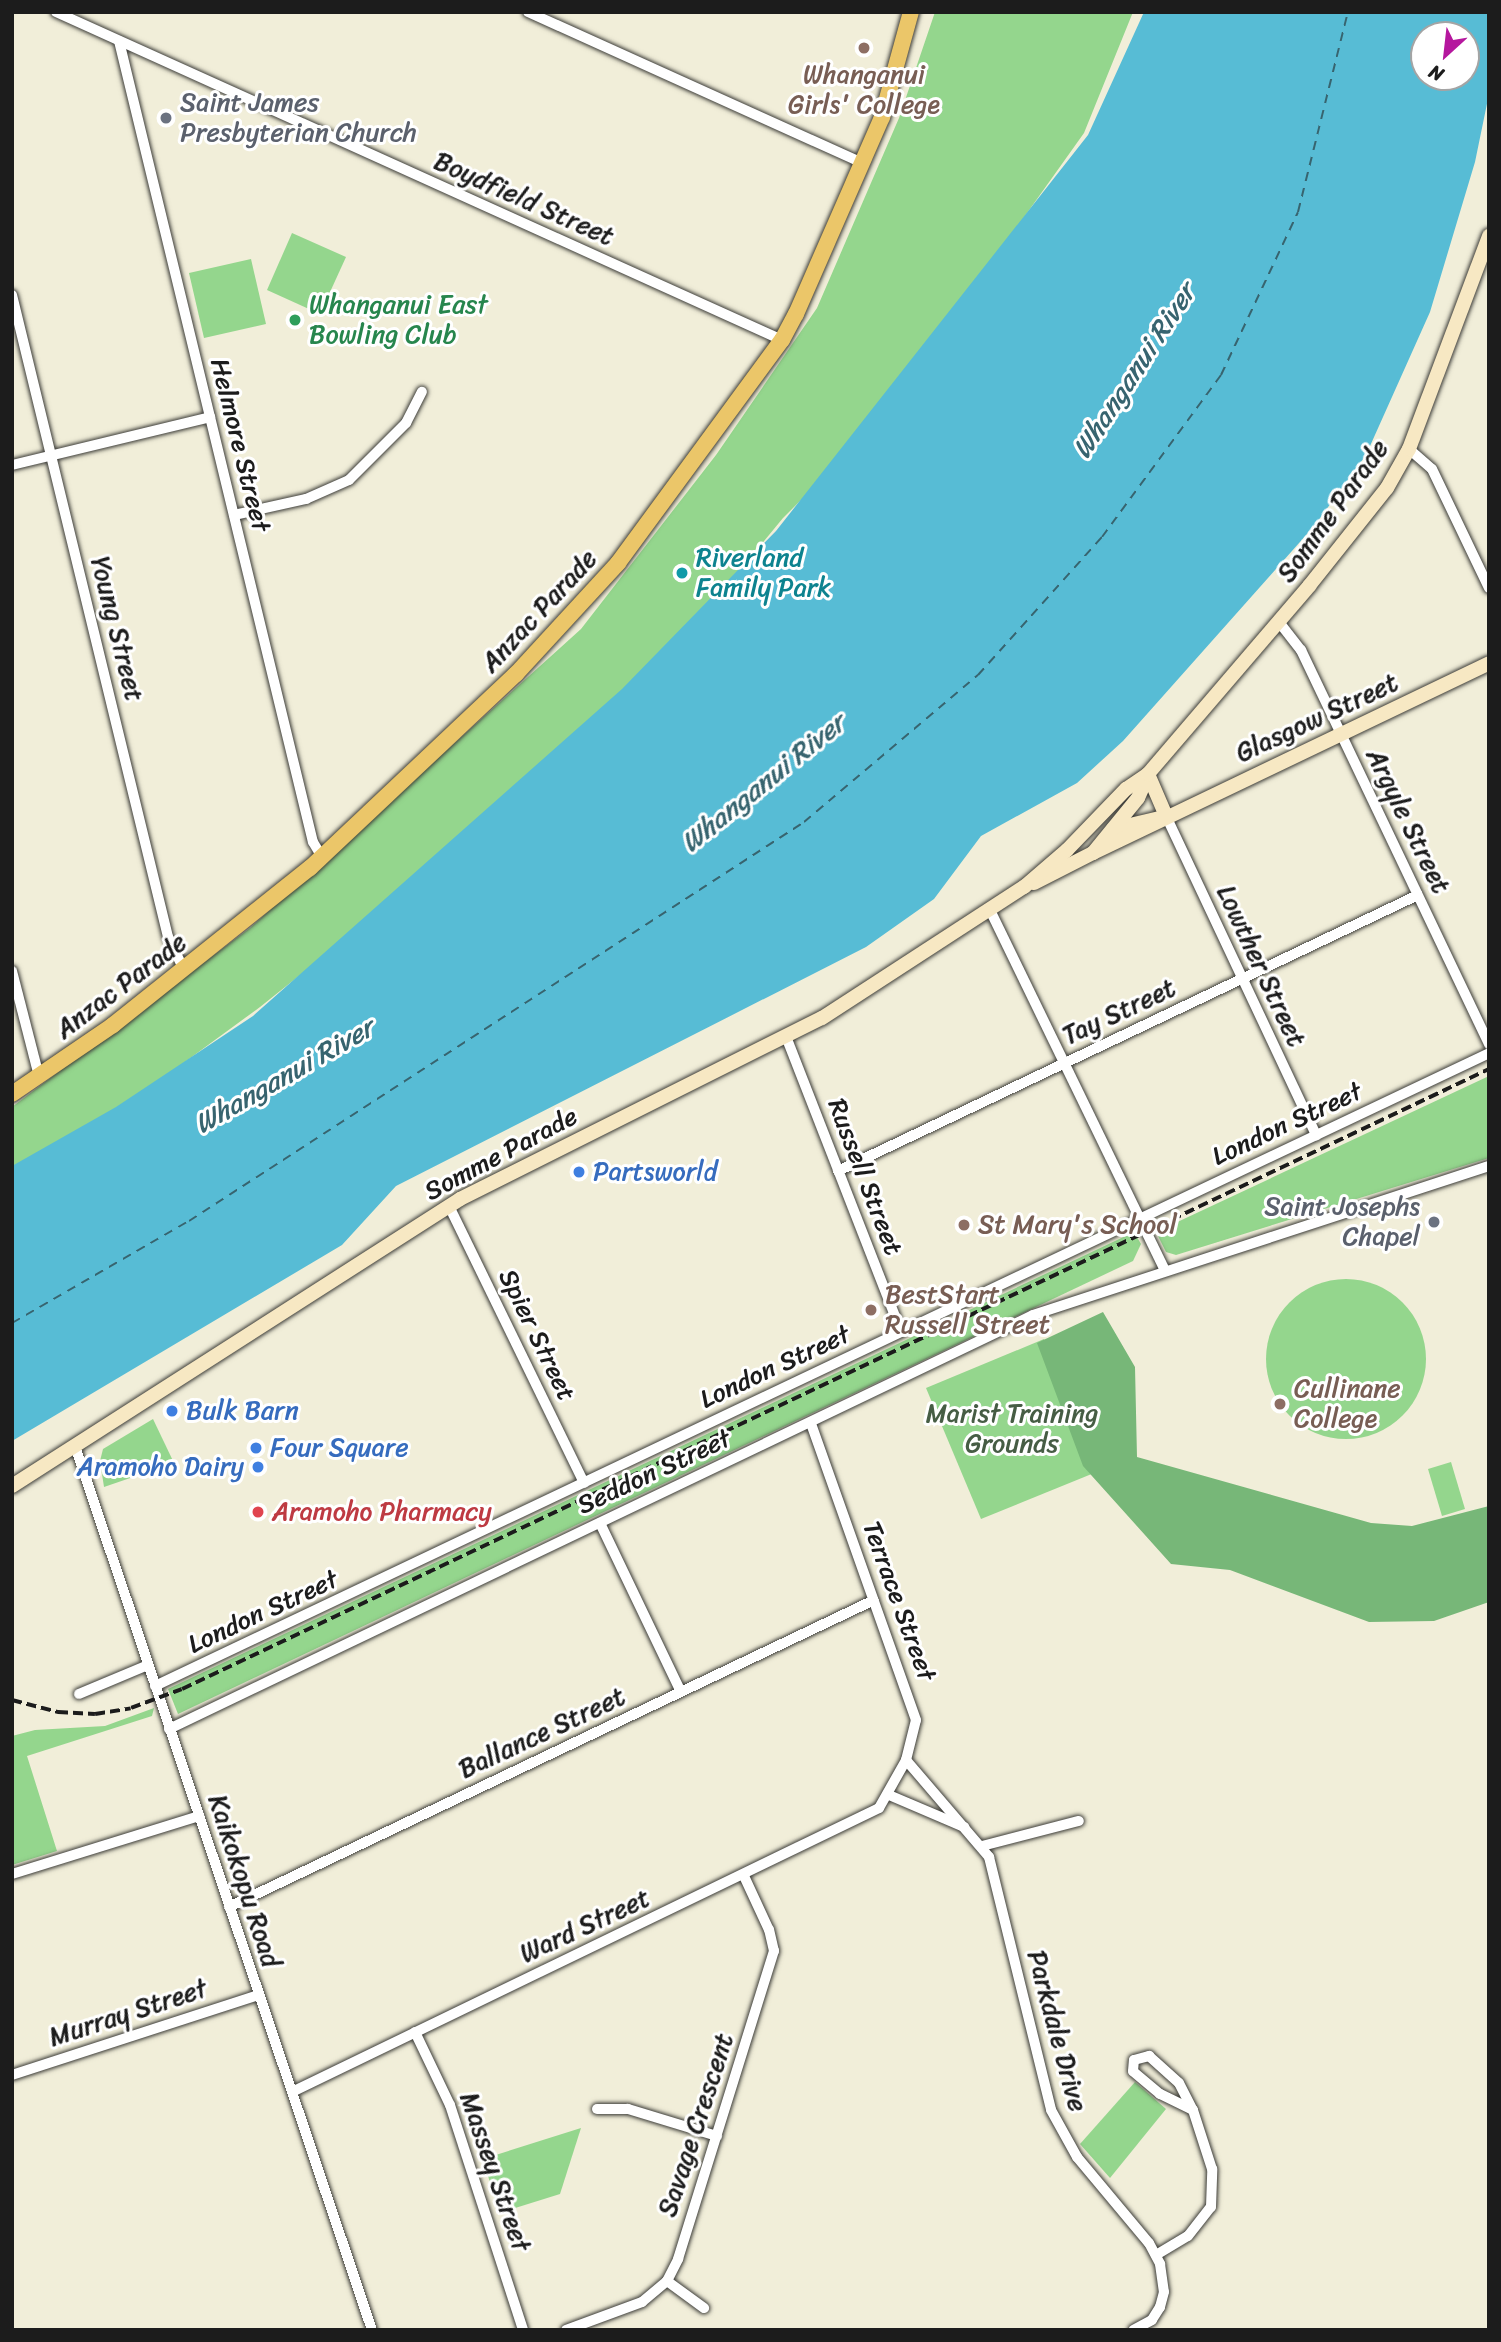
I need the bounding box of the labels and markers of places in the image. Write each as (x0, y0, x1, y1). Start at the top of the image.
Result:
marker: Whanganui Girls' College (856, 40, 872, 56)
place label: Whanganui Girls' College (788, 59, 940, 120)
place label: Saint James Presbyterian Church (180, 87, 417, 148)
marker: Saint James Presbyterian Church (158, 110, 174, 126)
place label: Whanganui East Bowling Club (309, 289, 489, 350)
marker: Whanganui East Bowling Club (287, 312, 303, 328)
place label: Riverland Family Park (696, 542, 831, 604)
marker: Riverland Family Park (674, 565, 690, 581)
place label: Partsworld (593, 1156, 717, 1188)
marker: Partsworld (571, 1164, 587, 1180)
place label: Saint Josephs Chapel (1261, 1191, 1420, 1252)
place label: St Mary's School (978, 1209, 1175, 1241)
marker: Saint Josephs Chapel (1426, 1214, 1442, 1230)
marker: St Mary's School (956, 1217, 972, 1233)
place label: BestStart Russell Street (885, 1279, 1049, 1340)
marker: BestStart Russell Street (863, 1302, 879, 1318)
place label: Cullinane College (1294, 1373, 1401, 1434)
place label: Bulk Barn (186, 1395, 298, 1427)
marker: Cullinane College (1272, 1396, 1288, 1412)
marker: Bulk Barn (164, 1403, 180, 1419)
place label: Four Square (270, 1432, 408, 1464)
marker: Four Square (248, 1440, 264, 1456)
place label: Aramoho Dairy (77, 1451, 244, 1483)
marker: Aramoho Dairy (250, 1459, 266, 1475)
place label: Aramoho Pharmacy (272, 1496, 492, 1528)
marker: Aramoho Pharmacy (250, 1504, 266, 1520)

